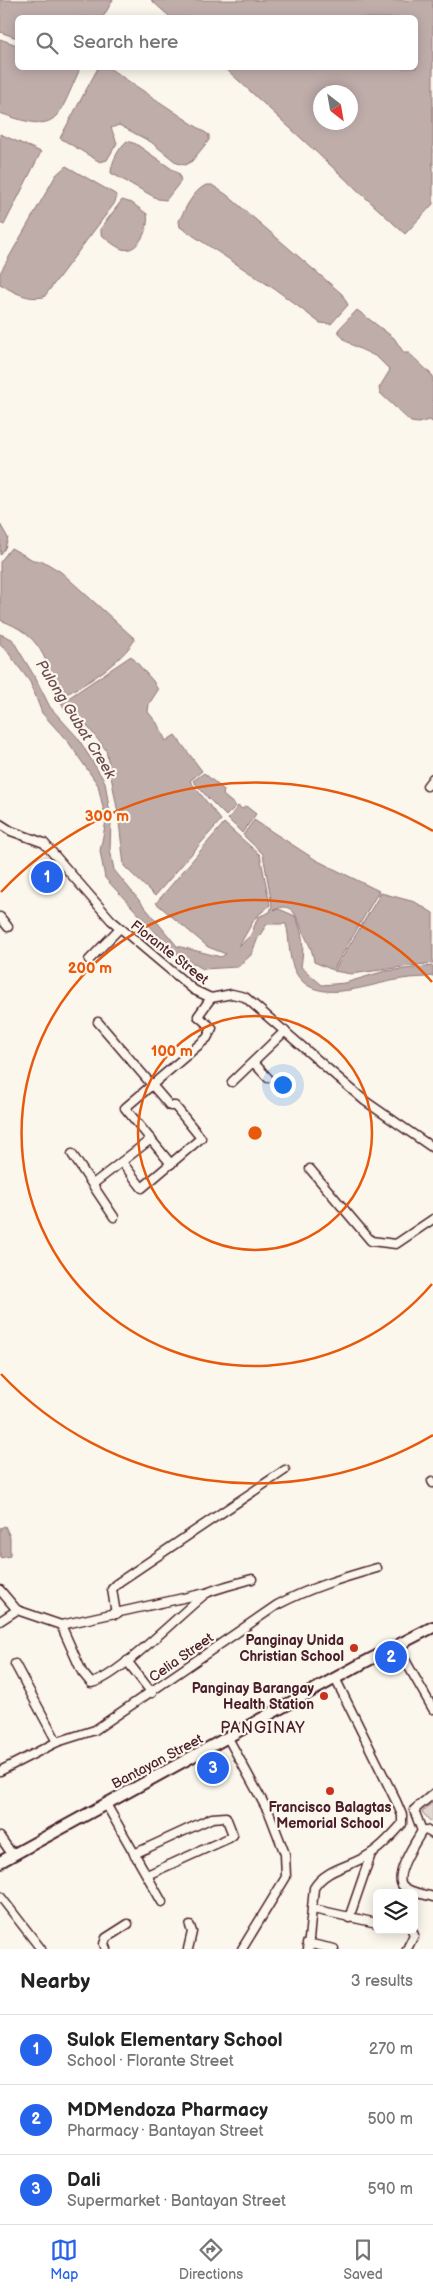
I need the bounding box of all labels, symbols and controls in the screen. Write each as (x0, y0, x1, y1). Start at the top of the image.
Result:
search box (15, 15, 418, 70)
icon: search (33, 29, 61, 57)
text: Search here (73, 31, 178, 54)
north arrow (313, 85, 358, 130)
water label: Pulong Gubat Creek (31, 656, 120, 783)
text: 300 m (85, 807, 129, 826)
pin: 1 (31, 858, 63, 896)
street label: Florante Street (127, 917, 213, 988)
text: 200 m (68, 959, 112, 978)
text: 100 m (151, 1042, 193, 1061)
your location (270, 1072, 296, 1098)
centre of rings (246, 1124, 264, 1142)
street label: Celia Street (146, 1629, 217, 1686)
place label: Panginay Unida Christian School (240, 1632, 344, 1665)
pin: 2 (375, 1638, 407, 1676)
marker: Panginay Unida Christian School (348, 1642, 360, 1654)
place label: Panginay Barangay Health Station (192, 1680, 315, 1713)
marker: Panginay Barangay Health Station (318, 1690, 330, 1702)
district label: PANGINAY (220, 1719, 306, 1738)
street label: Bantayan Street (109, 1730, 206, 1793)
pin: 3 (197, 1749, 229, 1787)
marker: Francisco Balagtas Memorial School (324, 1785, 336, 1797)
place label: Francisco Balagtas Memorial School (269, 1799, 392, 1832)
map controls (373, 1889, 418, 1934)
button: layers (373, 1889, 418, 1934)
text: Nearby (20, 1969, 90, 1994)
text: 3 results (351, 1972, 413, 1991)
text: Sulok Elementary School (67, 2029, 283, 2052)
text: 1 (33, 2040, 39, 2059)
text: 270 m (369, 2040, 413, 2059)
text: School · Florante Street (67, 2052, 234, 2071)
text: MDMendoza Pharmacy (67, 2099, 268, 2122)
text: 2 (31, 2110, 41, 2129)
text: 500 m (367, 2110, 413, 2129)
text: Pharmacy · Bantayan Street (67, 2122, 263, 2141)
text: Dali (67, 2169, 101, 2192)
text: 3 (31, 2180, 41, 2199)
text: 590 m (368, 2180, 413, 2199)
text: Supermarket · Bantayan Street (67, 2192, 286, 2211)
tab: Map (50, 2236, 78, 2283)
tab: Directions (179, 2236, 243, 2283)
tab: Saved (343, 2236, 383, 2283)

